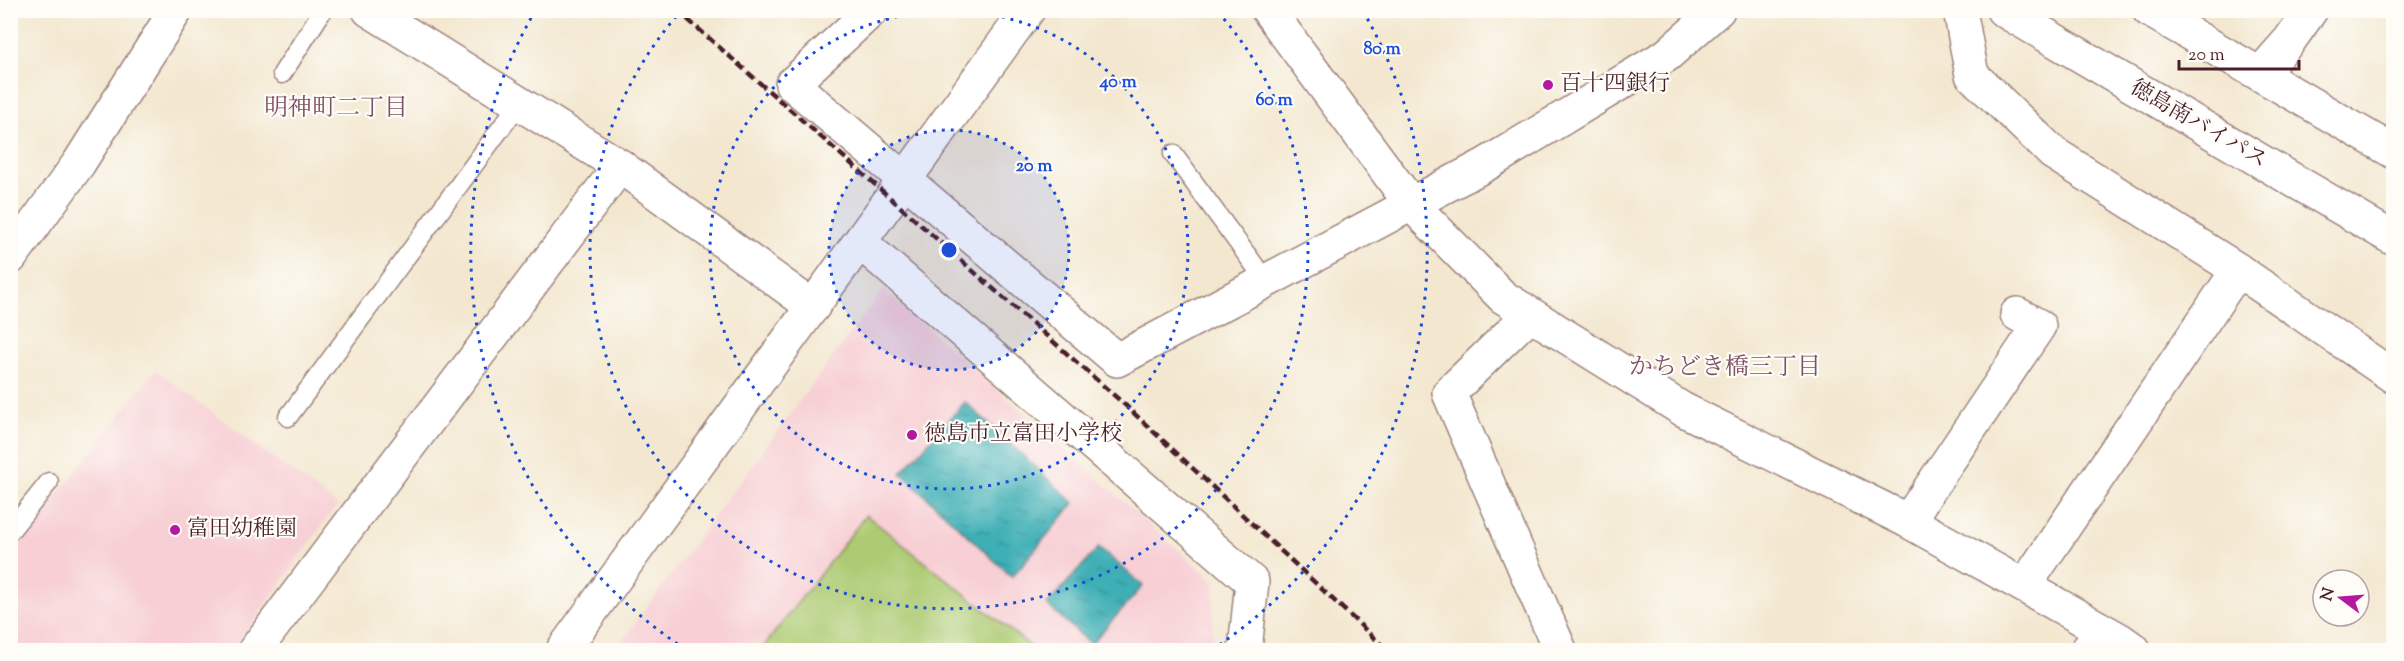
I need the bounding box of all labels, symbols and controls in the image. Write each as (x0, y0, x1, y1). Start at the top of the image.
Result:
scale bar (2179, 33, 2299, 71)
text: 80 m (1363, 37, 1401, 63)
text: 20 m (2188, 43, 2225, 69)
place label: 百十四銀行 (1560, 69, 1670, 101)
text: 40 m (1098, 70, 1137, 96)
street label: 徳島南バイパス (2124, 73, 2272, 177)
marker: 百十四銀行 (1541, 78, 1555, 92)
text: 60 m (1255, 88, 1293, 114)
district label: 明神町二丁目 (264, 92, 408, 126)
text: 20 m (1016, 154, 1052, 180)
centre of rings (939, 240, 959, 260)
district label: かちどき橋三丁目 (1629, 351, 1821, 385)
place label: 徳島市立富田小学校 (924, 419, 1122, 451)
marker: 徳島市立富田小学校 (905, 428, 919, 442)
place label: 富田幼稚園 (187, 514, 297, 546)
marker: 富田幼稚園 (168, 523, 182, 537)
north arrow (2311, 568, 2371, 628)
text: N (2316, 585, 2342, 604)

